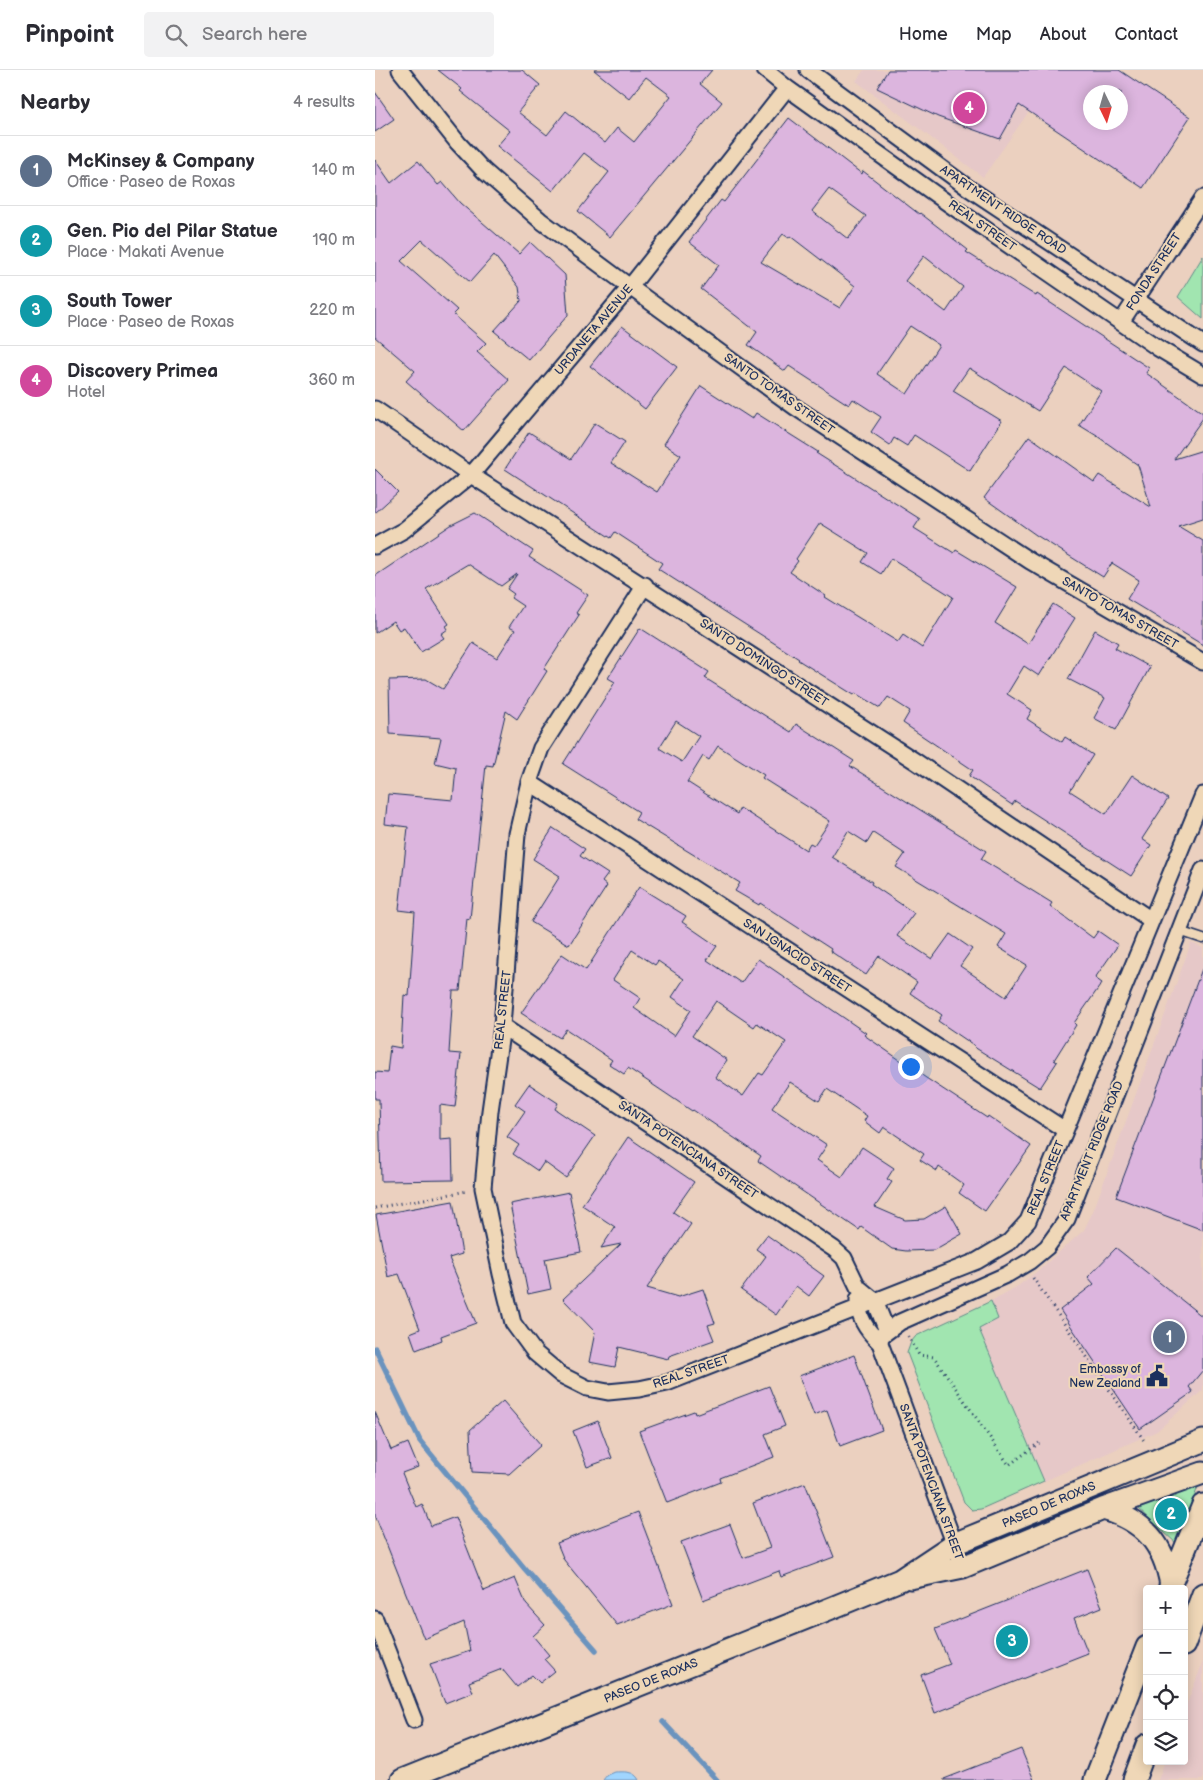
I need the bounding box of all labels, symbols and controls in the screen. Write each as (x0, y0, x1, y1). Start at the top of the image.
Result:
search box (144, 12, 494, 57)
text: Pinpoint (25, 20, 114, 49)
icon: search (162, 21, 190, 49)
text: Search here (202, 23, 307, 46)
text: Home (899, 24, 948, 45)
text: Map (976, 24, 1012, 45)
text: About (1040, 24, 1087, 45)
text: Contact (1115, 24, 1178, 45)
north arrow (1083, 85, 1128, 130)
pin: 4 (953, 89, 985, 127)
text: Nearby (20, 90, 90, 115)
text: 4 results (293, 93, 355, 112)
text: McKinsey & Company (67, 150, 254, 173)
text: 1 (33, 161, 39, 180)
text: 140 m (312, 161, 355, 180)
street label: APARTMENT RIDGE ROAD (937, 162, 1069, 258)
text: Office · Paseo de Roxas (67, 173, 235, 192)
street label: REAL STREET (945, 197, 1019, 255)
text: Gen. Pio del Pilar Statue (67, 220, 278, 243)
street label: FONDA STREET (1123, 230, 1185, 314)
text: 2 (31, 231, 41, 250)
text: 190 m (313, 231, 355, 250)
text: Place · Makati Avenue (67, 243, 224, 262)
street label: URDANETA AVENUE (552, 281, 636, 378)
text: South Tower (67, 290, 172, 313)
text: 3 (31, 301, 41, 320)
text: 220 m (309, 301, 355, 320)
text: Place · Paseo de Roxas (67, 313, 234, 332)
street label: SANTO TOMAS STREET (721, 350, 838, 438)
text: Discovery Primea (67, 360, 218, 383)
text: 4 (31, 371, 41, 390)
text: 360 m (308, 371, 355, 390)
text: Hotel (67, 383, 105, 402)
street label: SANTO TOMAS STREET (1059, 574, 1181, 653)
street label: SANTO DOMINGO STREET (697, 616, 832, 711)
street label: SAN IGNACIO STREET (740, 915, 855, 997)
street label: REAL STREET (491, 969, 515, 1050)
your location (898, 1054, 924, 1080)
street label: APARTMENT RIDGE ROAD (1057, 1079, 1127, 1223)
street label: SANTA POTENCIANA STREET (615, 1098, 761, 1203)
street label: REAL STREET (1024, 1138, 1068, 1218)
pin: 1 (1153, 1318, 1185, 1356)
street label: REAL STREET (651, 1352, 732, 1392)
place label: Embassy of New Zealand (1069, 1362, 1141, 1391)
public building icon: Embassy of New Zealand (1144, 1363, 1170, 1389)
street label: SANTA POTENCIANA STREET (896, 1402, 967, 1563)
street label: PASEO DE ROXAS (1000, 1479, 1098, 1531)
pin: 2 (1155, 1495, 1187, 1533)
map controls (1143, 1585, 1188, 1765)
button: + (1143, 1585, 1188, 1630)
pin: 3 (996, 1622, 1028, 1660)
button: − (1143, 1630, 1188, 1675)
street label: PASEO DE ROXAS (602, 1655, 700, 1707)
button: locate (1143, 1675, 1188, 1720)
button: layers (1143, 1720, 1188, 1765)

